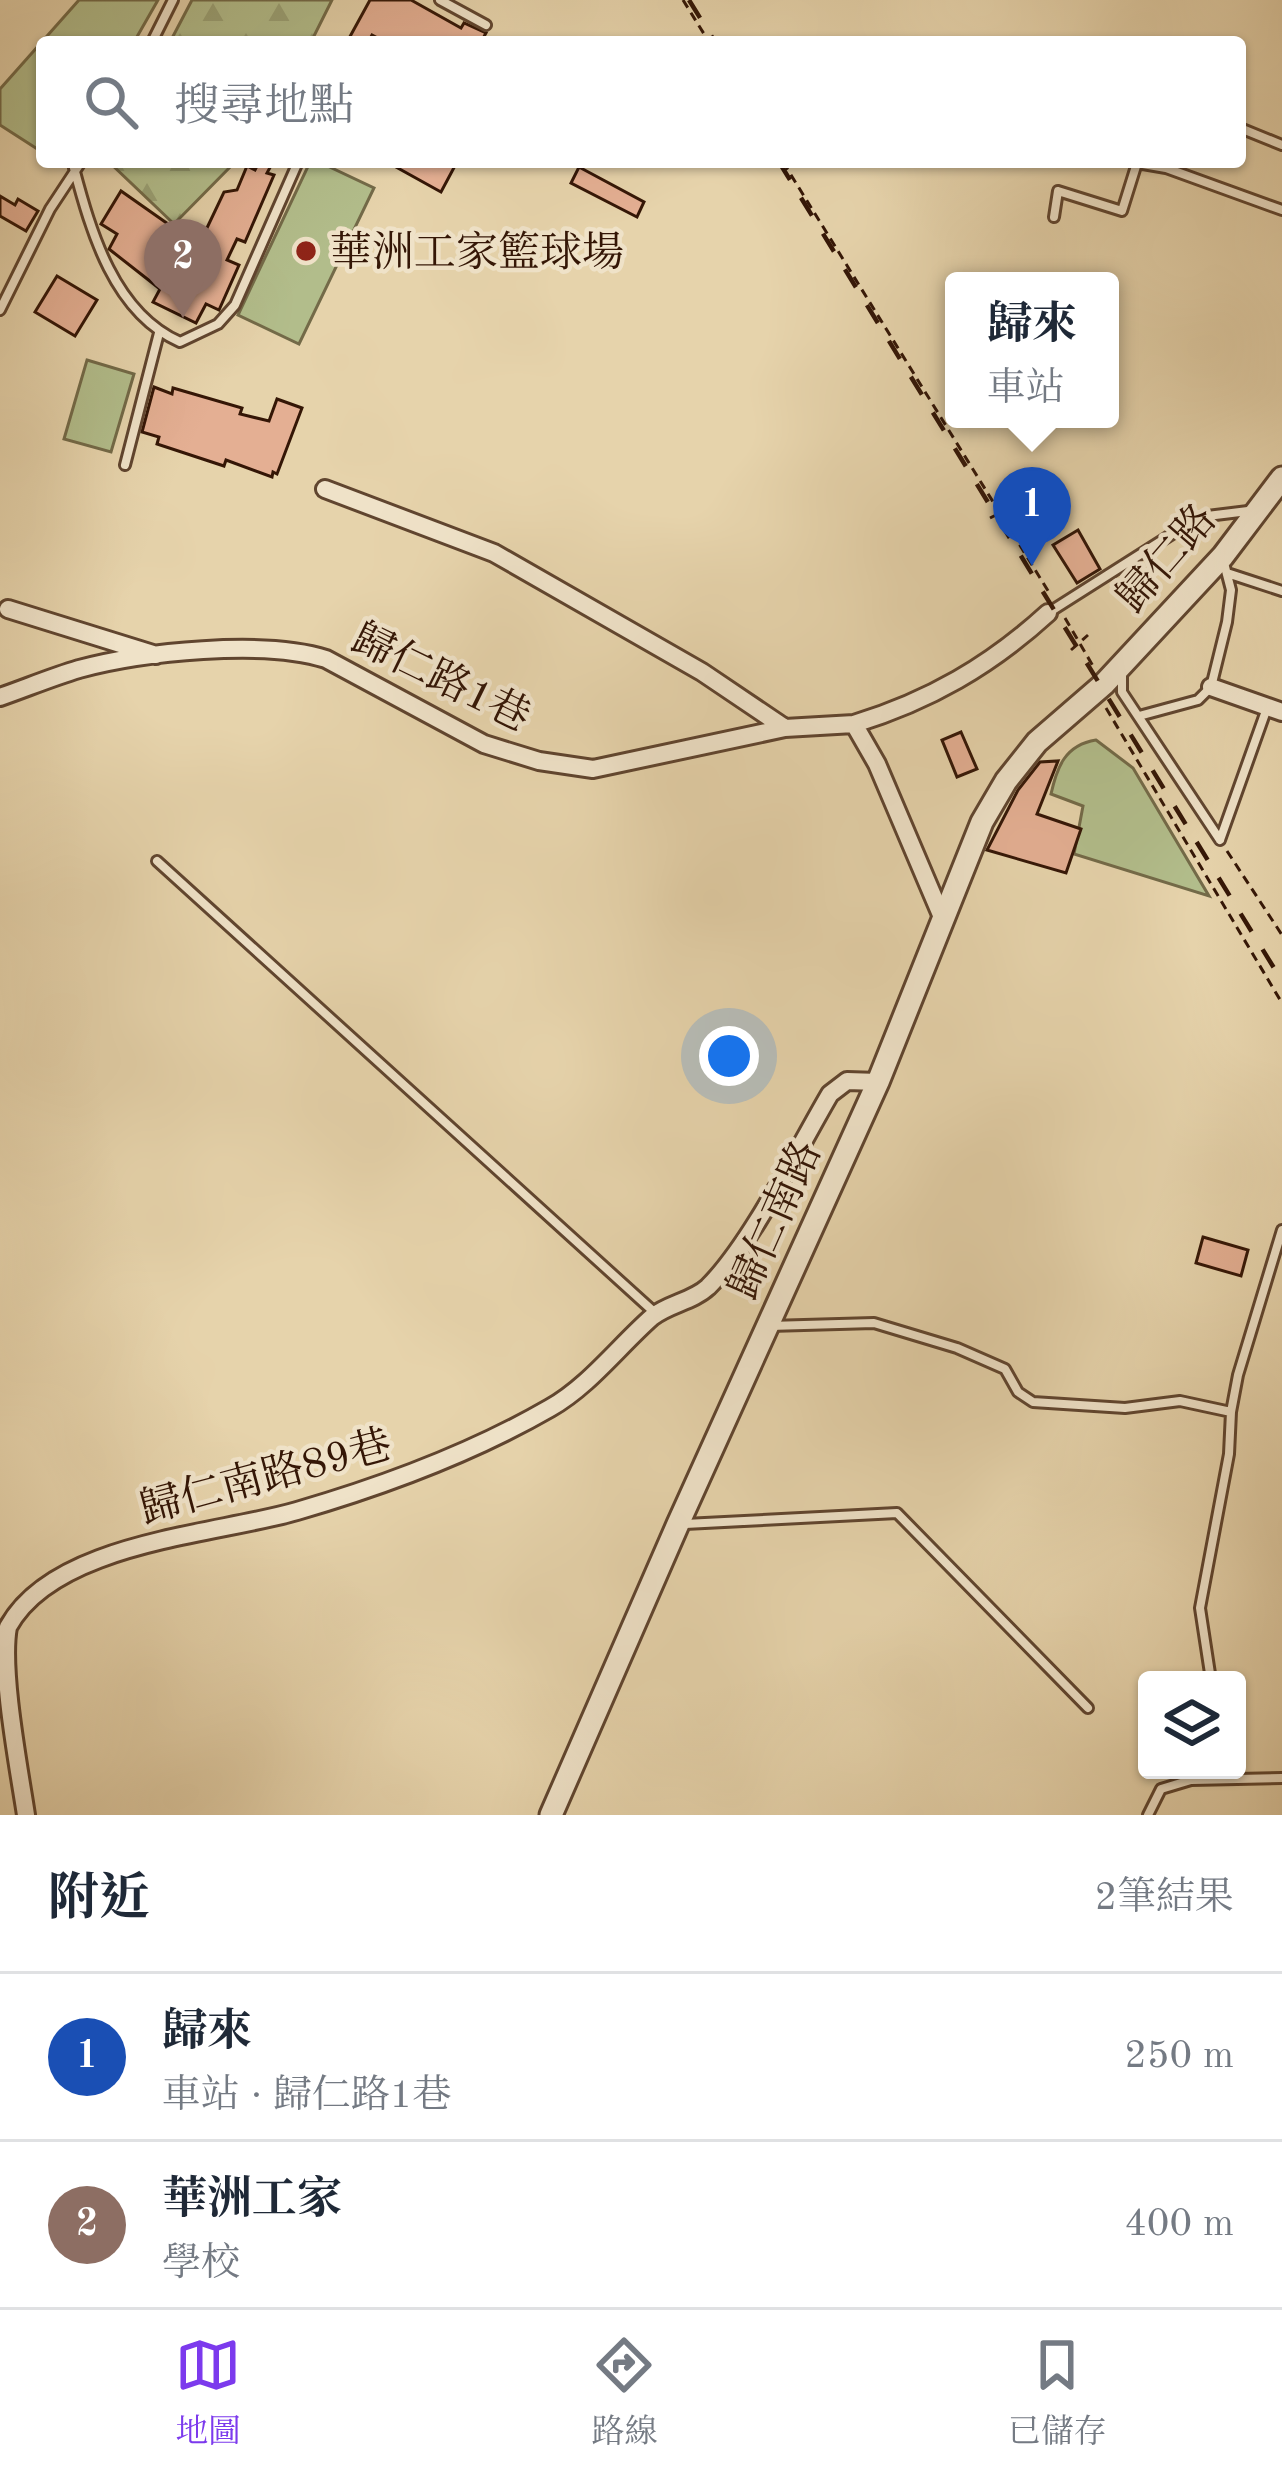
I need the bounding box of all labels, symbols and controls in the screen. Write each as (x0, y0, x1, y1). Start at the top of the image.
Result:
search box (36, 36, 1246, 168)
icon: search (78, 69, 144, 135)
text: 搜尋地點 (174, 86, 354, 131)
pin: 2 (144, 219, 222, 318)
place label: 華洲工家籃球場 (330, 230, 624, 276)
marker: 華洲工家籃球場 (293, 238, 319, 264)
popup (945, 272, 1119, 428)
text: 歸來 (987, 304, 1077, 349)
text: 車站 (987, 370, 1065, 409)
pin: 1 (993, 467, 1071, 566)
street label: 歸仁路 (1108, 496, 1225, 621)
street label: 歸仁路1巷 (345, 615, 538, 741)
your location (699, 1026, 759, 1086)
street label: 歸仁南路 (720, 1134, 830, 1306)
street label: 歸仁南路89巷 (135, 1421, 396, 1533)
map controls (1138, 1671, 1246, 1779)
button: layers (1138, 1671, 1246, 1779)
text: 附近 (48, 1875, 150, 1926)
text: 2筆結果 (1094, 1879, 1234, 1918)
text: 歸來 (162, 2011, 252, 2056)
text: 1 (76, 2037, 98, 2076)
text: 250 m (1124, 2037, 1234, 2076)
text: 車站 · 歸仁路1巷 (162, 2077, 451, 2116)
text: 華洲工家 (162, 2179, 342, 2224)
text: 2 (76, 2205, 98, 2244)
text: 400 m (1124, 2205, 1234, 2244)
text: 學校 (162, 2245, 240, 2284)
tab: 地圖 (175, 2332, 241, 2454)
tab: 路線 (591, 2332, 657, 2454)
tab: 已儲存 (1008, 2332, 1107, 2454)

